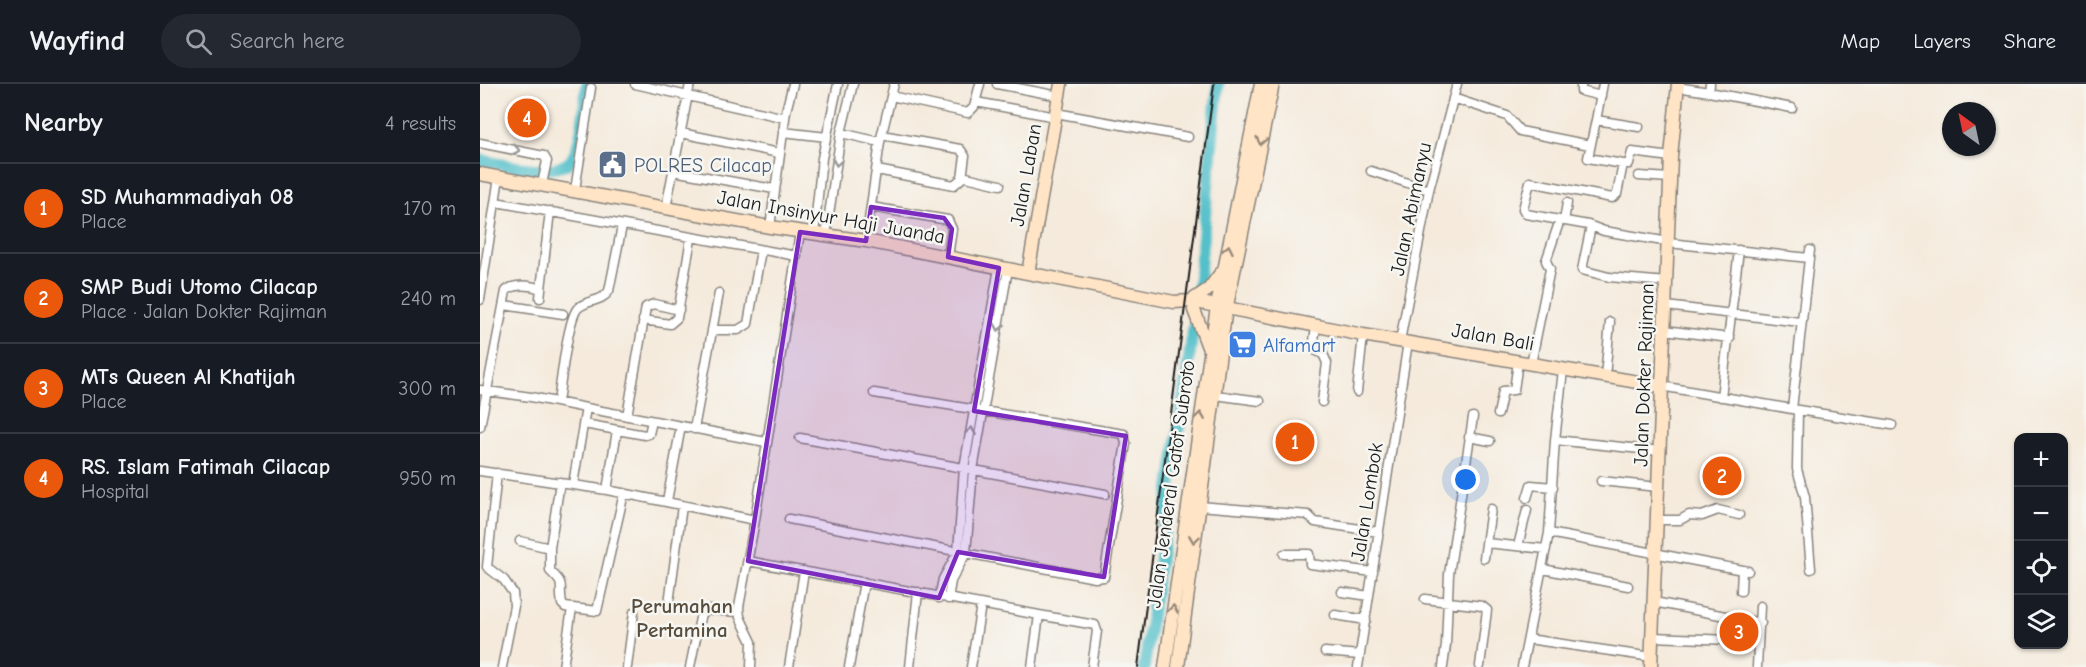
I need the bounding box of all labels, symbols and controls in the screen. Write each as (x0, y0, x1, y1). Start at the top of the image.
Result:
search box (161, 14, 581, 68)
text: Wayfind (30, 25, 125, 57)
icon: search (182, 25, 215, 58)
text: Search here (230, 28, 345, 54)
text: Map (1841, 29, 1880, 53)
text: Layers (1913, 29, 1971, 53)
text: Share (2004, 29, 2056, 53)
pin: 4 (508, 96, 546, 141)
north arrow (1942, 102, 1996, 156)
text: Nearby (24, 108, 103, 138)
text: 4 results (385, 112, 456, 135)
street label: Jalan Laban (1006, 122, 1046, 228)
one-way arrow (1255, 136, 1268, 146)
street label: Jalan Abimanyu (1386, 140, 1436, 278)
one-way arrow (511, 143, 521, 156)
public building icon: POLRES Cilacap (597, 149, 629, 181)
place label: POLRES Cilacap (634, 154, 772, 177)
one-way arrow (831, 157, 843, 166)
text: SD Muhammadiyah 08 (81, 184, 294, 210)
street label: Jalan Insinyur Haji Juanda (715, 186, 947, 248)
text: 1 (40, 197, 47, 220)
text: 170 m (403, 197, 456, 220)
text: Place (81, 210, 127, 233)
one-way arrow (1220, 244, 1233, 254)
text: SMP Budi Utomo Cilacap (81, 274, 318, 300)
street label: Jalan Dokter Rajiman (1629, 283, 1659, 467)
text: 2 (39, 287, 48, 310)
text: 240 m (401, 287, 456, 310)
text: Place · Jalan Dokter Rajiman (81, 300, 327, 323)
street label: Jalan Bali (1450, 318, 1536, 356)
one-way arrow (993, 322, 1006, 332)
supermarket icon: Alfamart (1226, 329, 1258, 361)
place label: Alfamart (1263, 334, 1336, 357)
street label: Jalan Jenderal Gatot Subroto (1142, 359, 1200, 609)
text: MTs Queen Al Khatijah (81, 364, 296, 390)
text: 3 (39, 377, 48, 400)
text: 300 m (398, 377, 456, 400)
text: Place (81, 390, 127, 413)
one-way arrow (1194, 411, 1206, 421)
pin: 1 (1276, 420, 1314, 464)
one-way arrow (964, 426, 977, 436)
map controls (2014, 433, 2068, 649)
button: + (2014, 433, 2068, 487)
street label: Jalan Lombok (1346, 441, 1388, 563)
text: RS. Islam Fatimah Cilacap (81, 454, 330, 480)
pin: 2 (1702, 454, 1742, 498)
your location (1451, 465, 1480, 494)
text: 4 (39, 467, 48, 490)
text: 950 m (399, 467, 456, 490)
text: Hospital (81, 480, 149, 503)
button: − (2014, 487, 2068, 541)
one-way arrow (1189, 535, 1201, 544)
button: locate (2014, 541, 2068, 595)
district label: Perumahan Pertamina (631, 594, 733, 642)
button: layers (2014, 595, 2068, 649)
one-way arrow (1166, 604, 1179, 614)
pin: 3 (1720, 610, 1758, 654)

